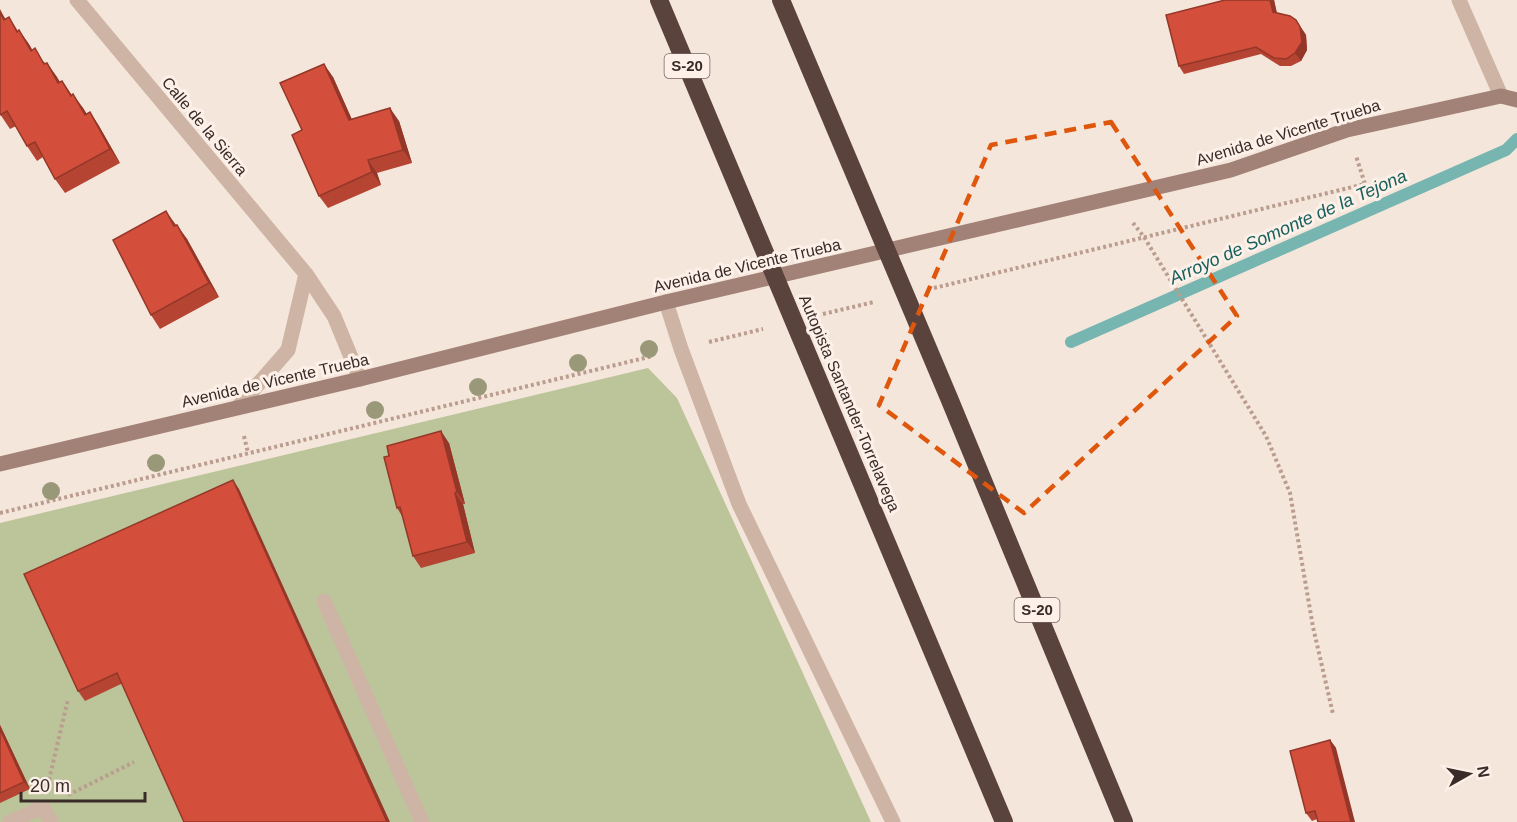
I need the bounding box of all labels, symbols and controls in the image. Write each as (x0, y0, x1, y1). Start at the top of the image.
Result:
road number: S-20 (664, 54, 710, 78)
street label: Calle de la Sierra (159, 74, 251, 179)
street label: Avenida de Vicente Trueba (1194, 96, 1382, 169)
water label: Arroyo de Somonte de la Tejona (1165, 165, 1410, 289)
street label: Avenida de Vicente Trueba (652, 236, 842, 295)
street label: Autopista Santander-Torrelavega (796, 292, 903, 514)
street label: Avenida de Vicente Trueba (180, 351, 370, 410)
road number: S-20 (1014, 598, 1060, 622)
north arrow (1439, 744, 1499, 804)
scale bar (21, 765, 146, 803)
text: N (1474, 765, 1493, 779)
text: 20 m (30, 776, 70, 796)

